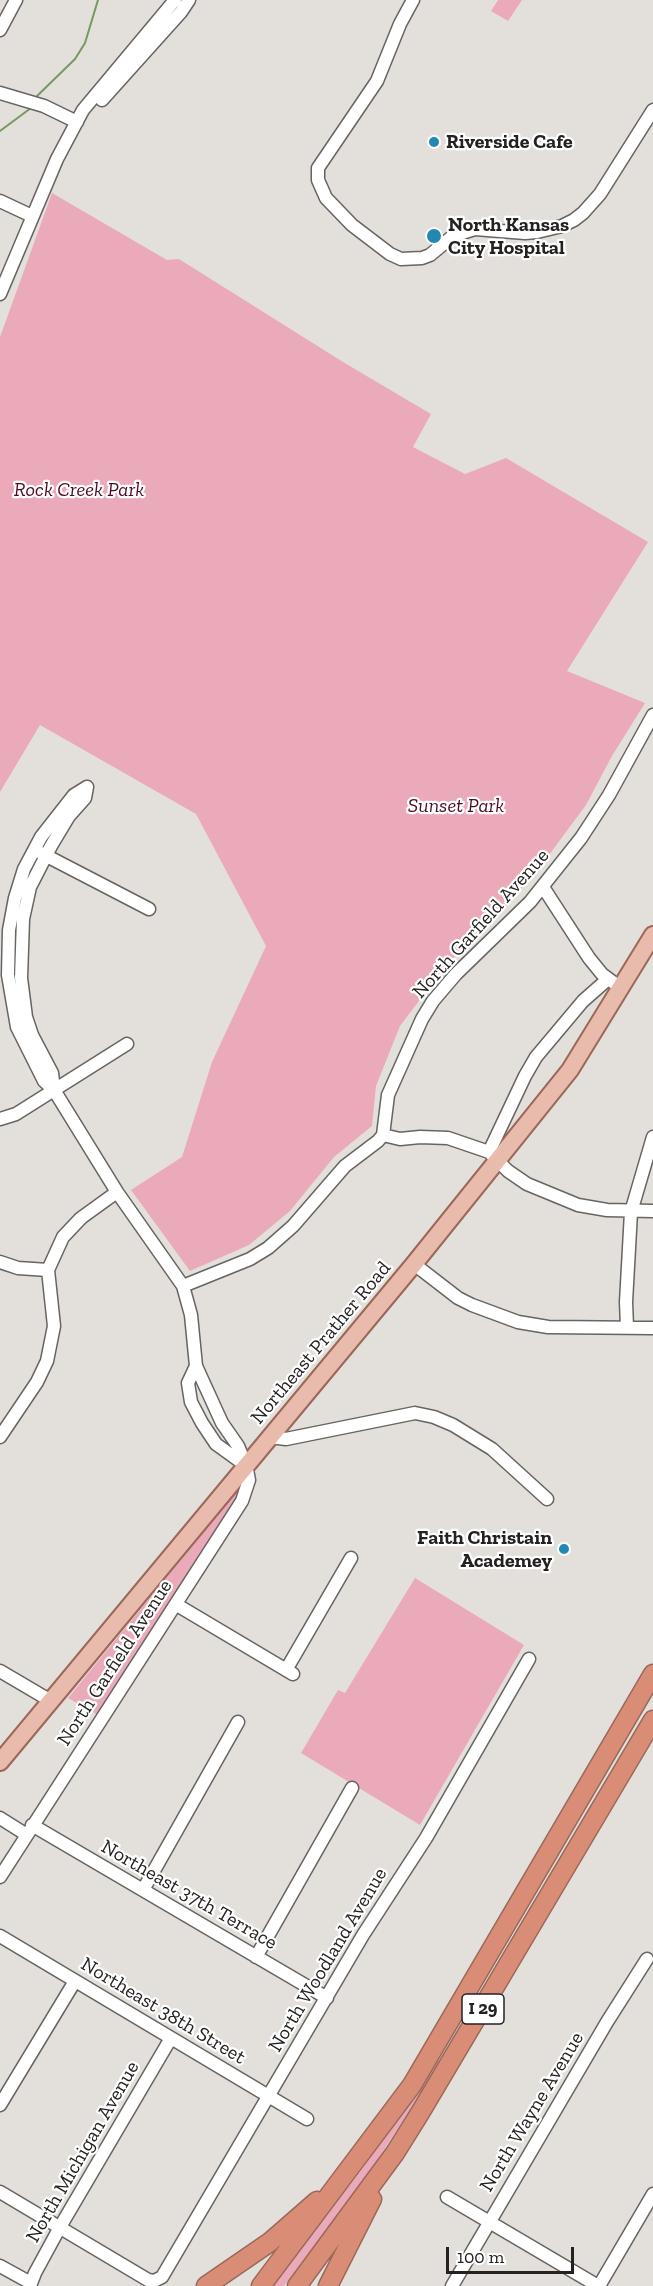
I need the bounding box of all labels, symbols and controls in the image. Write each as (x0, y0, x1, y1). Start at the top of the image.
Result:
place label: Riverside Cafe (446, 130, 573, 154)
marker: Riverside Cafe (427, 135, 441, 149)
place label: North Kansas City Hospital (448, 213, 569, 260)
marker: North Kansas City Hospital (425, 227, 443, 245)
park label: Rock Creek Park (14, 478, 144, 502)
park label: Sunset Park (408, 794, 504, 818)
street label: North Garfield Avenue (408, 844, 554, 1004)
street label: Northeast Prather Road (246, 1257, 396, 1429)
place label: Faith Christain Academey (417, 1526, 552, 1573)
marker: Faith Christain Academey (557, 1542, 571, 1556)
street label: North Garfield Avenue (52, 1576, 178, 1750)
street label: Northeast 37th Terrace (97, 1835, 281, 1955)
street label: North Woodland Avenue (263, 1864, 393, 2056)
street label: Northeast 38th Street (76, 1952, 250, 2070)
road number: I 29 (462, 1994, 504, 2024)
street label: North Wayne Avenue (475, 2028, 589, 2196)
street label: North Michigan Avenue (21, 2057, 145, 2247)
scale bar (449, 2235, 576, 2273)
text: 100 m (457, 2246, 504, 2268)

